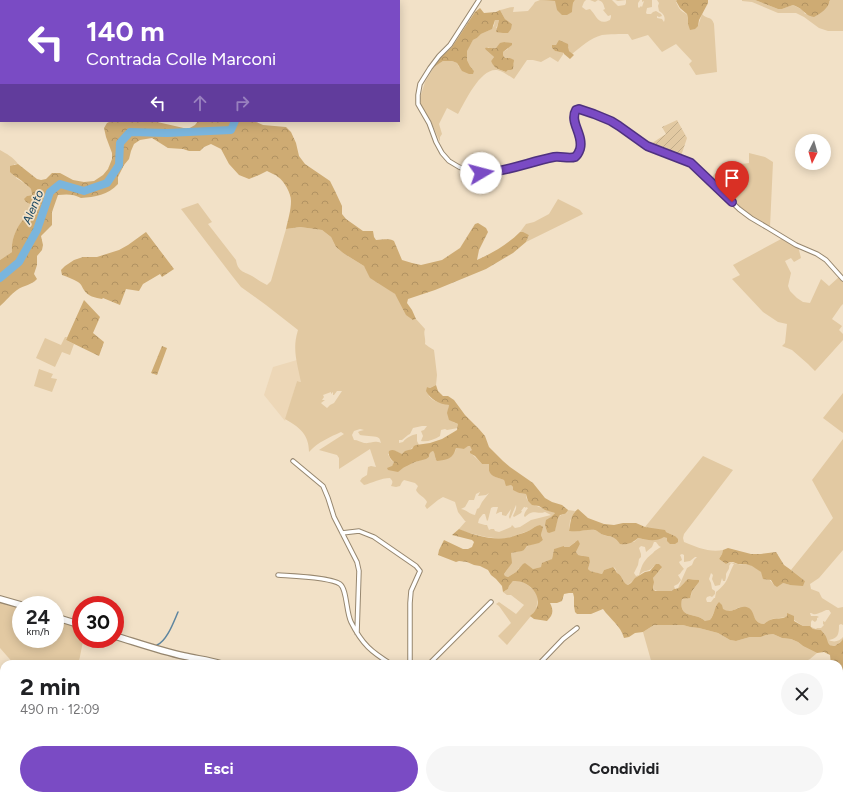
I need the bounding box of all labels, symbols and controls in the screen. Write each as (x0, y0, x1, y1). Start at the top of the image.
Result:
text: 140 m (86, 14, 165, 48)
icon: left (20, 16, 72, 68)
text: Contrada Colle Marconi (86, 48, 276, 70)
icon: left (147, 92, 169, 114)
icon: ahead (189, 92, 211, 114)
icon: right (231, 92, 253, 114)
north arrow (795, 134, 831, 170)
map controls (795, 134, 831, 170)
position arrow (460, 152, 502, 194)
pin (715, 161, 749, 202)
icon: arrive (721, 167, 743, 189)
water label: Alento (19, 188, 46, 227)
speed limit sign: 30 (72, 596, 124, 648)
text: 24 (26, 605, 50, 629)
text: km/h (27, 625, 49, 638)
text: 2 min (20, 672, 80, 701)
button: close (781, 673, 823, 715)
text: 490 m · 12:09 (20, 702, 99, 717)
button: Esci (20, 746, 418, 792)
button: Condividi (426, 746, 823, 792)

